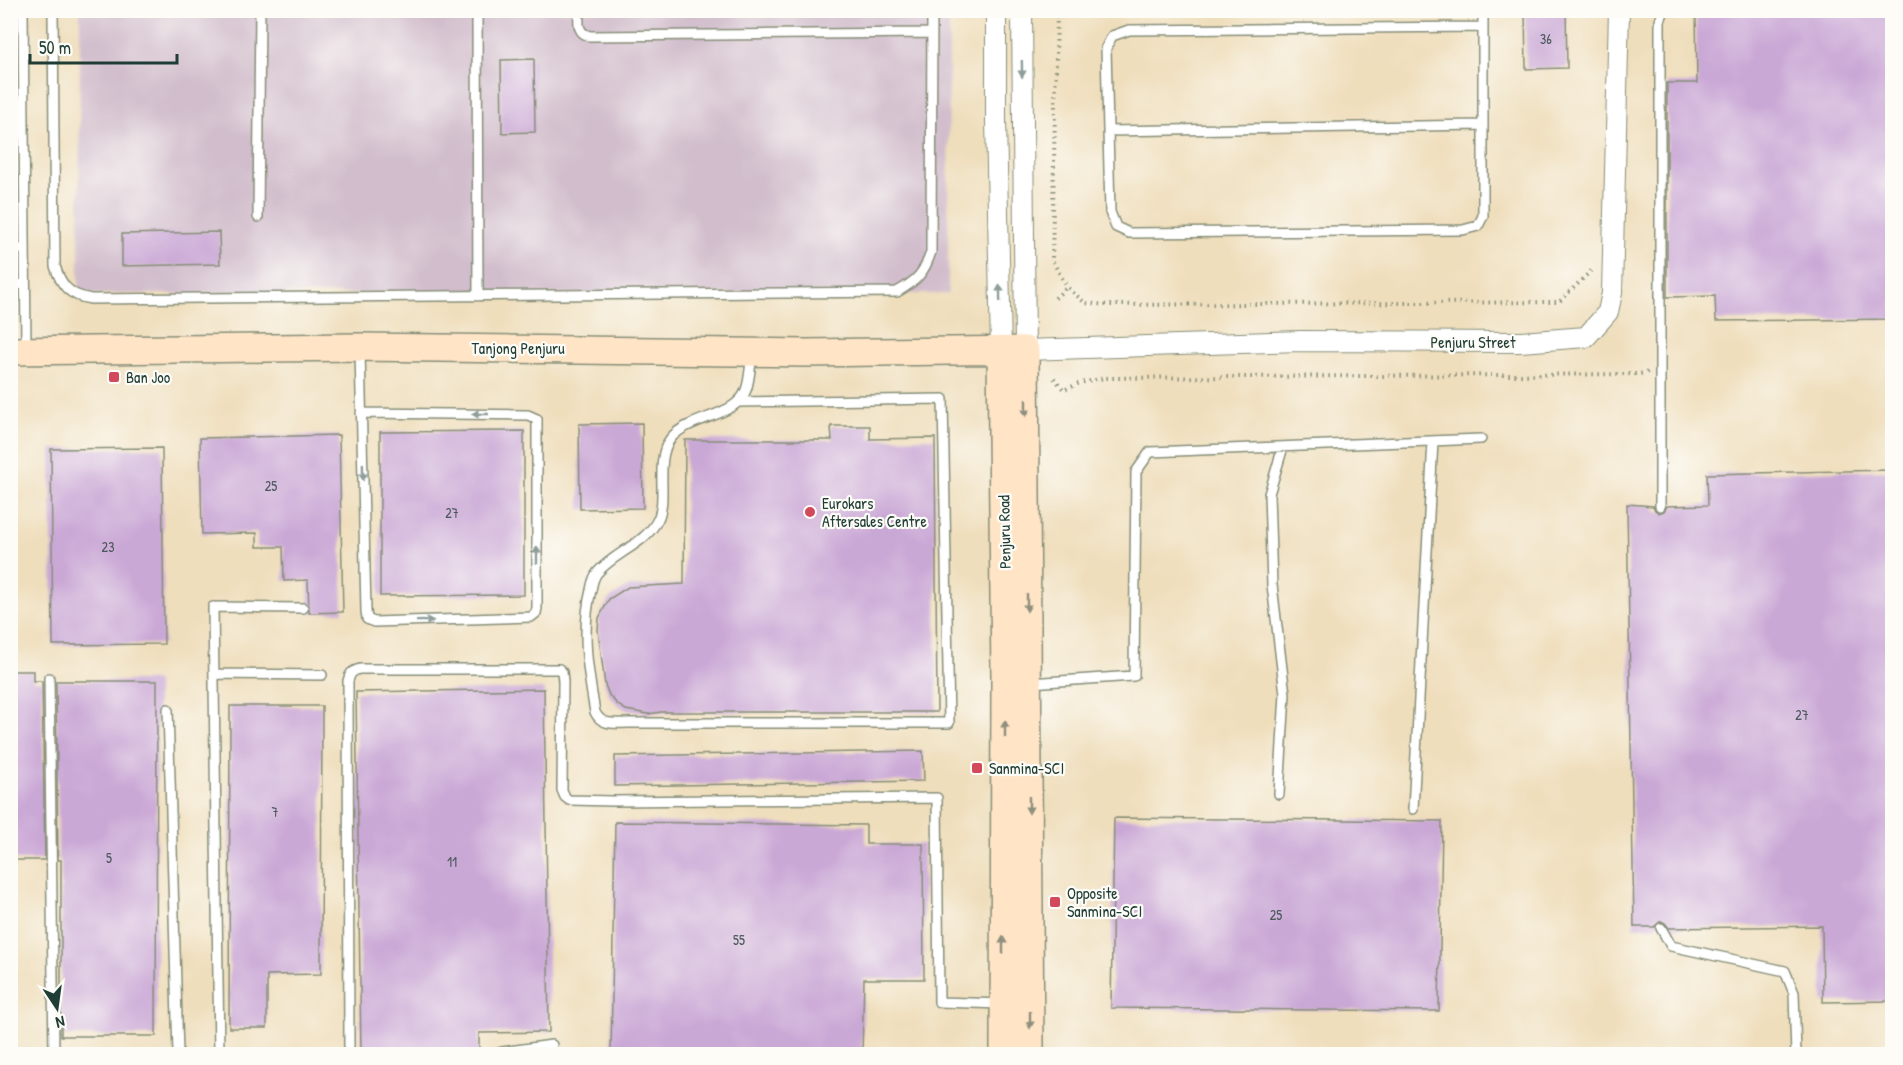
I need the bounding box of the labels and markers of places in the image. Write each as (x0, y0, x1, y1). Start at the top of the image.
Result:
place label: Ban Joo (126, 366, 171, 388)
marker: Ban Joo (107, 370, 121, 384)
place label: Eurokars Aftersales Centre (822, 492, 928, 532)
marker: Eurokars Aftersales Centre (803, 505, 817, 519)
place label: Sanmina-SCI (989, 757, 1064, 779)
marker: Sanmina-SCI (970, 761, 984, 775)
place label: Opposite Sanmina-SCI (1067, 882, 1142, 922)
marker: Opposite Sanmina-SCI (1048, 895, 1062, 909)

